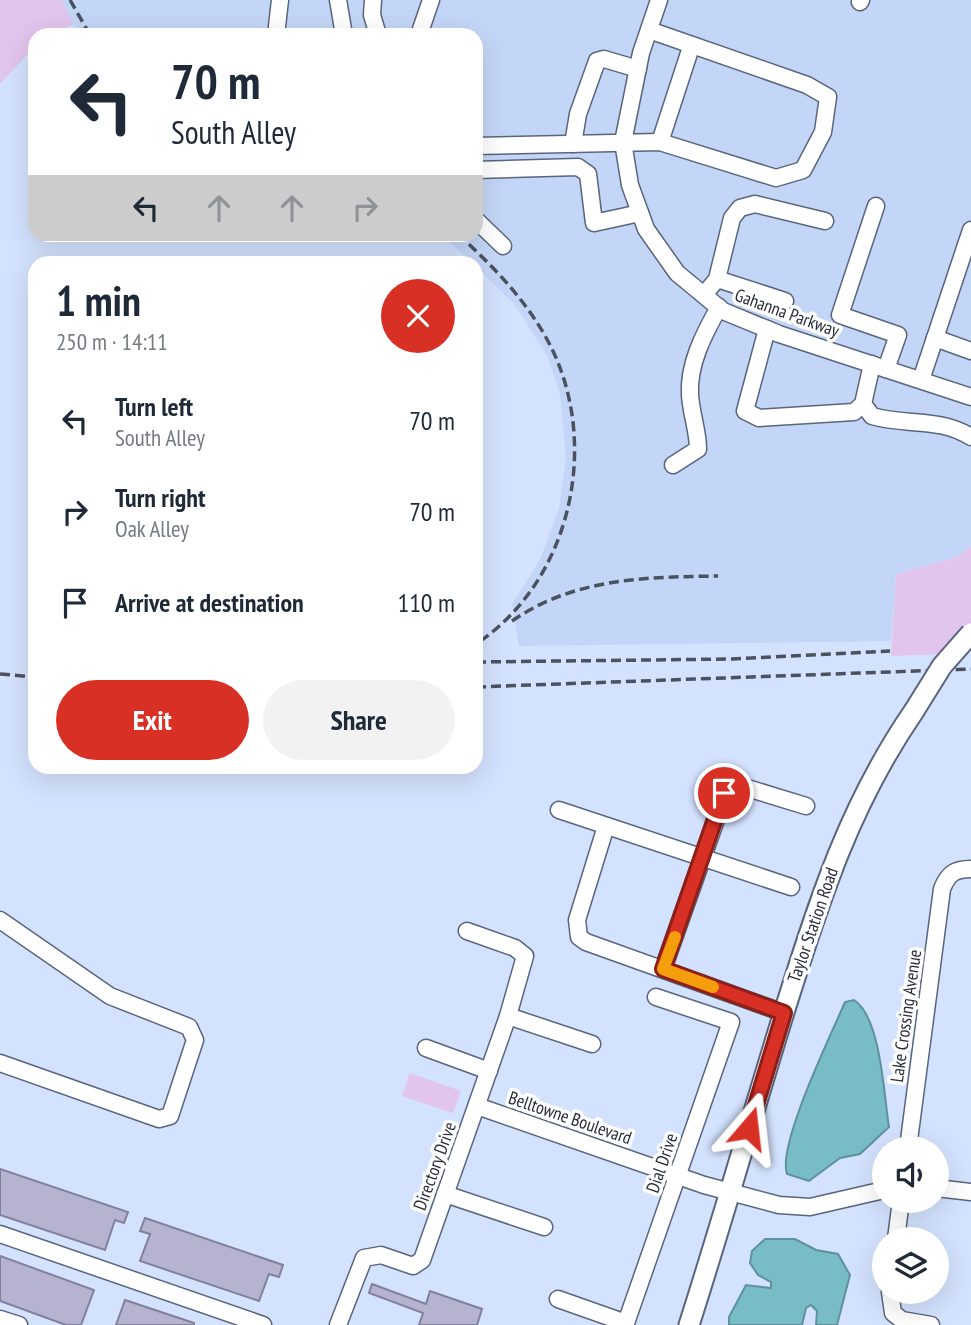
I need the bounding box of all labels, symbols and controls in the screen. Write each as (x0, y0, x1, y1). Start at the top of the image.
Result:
text: 70 m (171, 49, 260, 113)
icon: left (56, 56, 147, 147)
text: South Alley (171, 111, 296, 153)
icon: left (127, 189, 165, 227)
icon: ahead (200, 189, 238, 227)
icon: ahead (273, 189, 311, 227)
icon: right (346, 189, 384, 227)
text: 1 min (56, 273, 141, 328)
button: close (381, 279, 455, 353)
street label: Gahanna Parkway (732, 283, 843, 342)
text: 250 m · 14:11 (56, 327, 168, 356)
text: Turn left (115, 390, 193, 423)
icon: left (56, 402, 94, 440)
text: 70 m (409, 404, 455, 437)
text: South Alley (115, 423, 205, 452)
text: Turn right (115, 481, 206, 514)
icon: right (56, 493, 94, 531)
text: 70 m (409, 495, 455, 528)
text: Oak Alley (115, 514, 189, 543)
icon: arrive (56, 584, 94, 622)
text: Arrive at destination (115, 586, 304, 619)
text: 110 m (397, 586, 455, 619)
button: Exit (56, 680, 249, 760)
button: Share (263, 680, 455, 760)
pin (694, 763, 754, 823)
icon: arrive (705, 774, 743, 812)
street label: Taylor Station Road (782, 864, 843, 985)
street label: Lake Crossing Avenue (885, 948, 926, 1084)
street label: Belltowne Boulevard (506, 1086, 635, 1149)
position arrow (712, 1091, 786, 1165)
street label: Directory Drive (408, 1119, 461, 1213)
street label: Dial Drive (641, 1130, 682, 1196)
map controls (872, 1136, 949, 1304)
button: sound (872, 1136, 949, 1213)
button: layers (872, 1227, 949, 1304)

